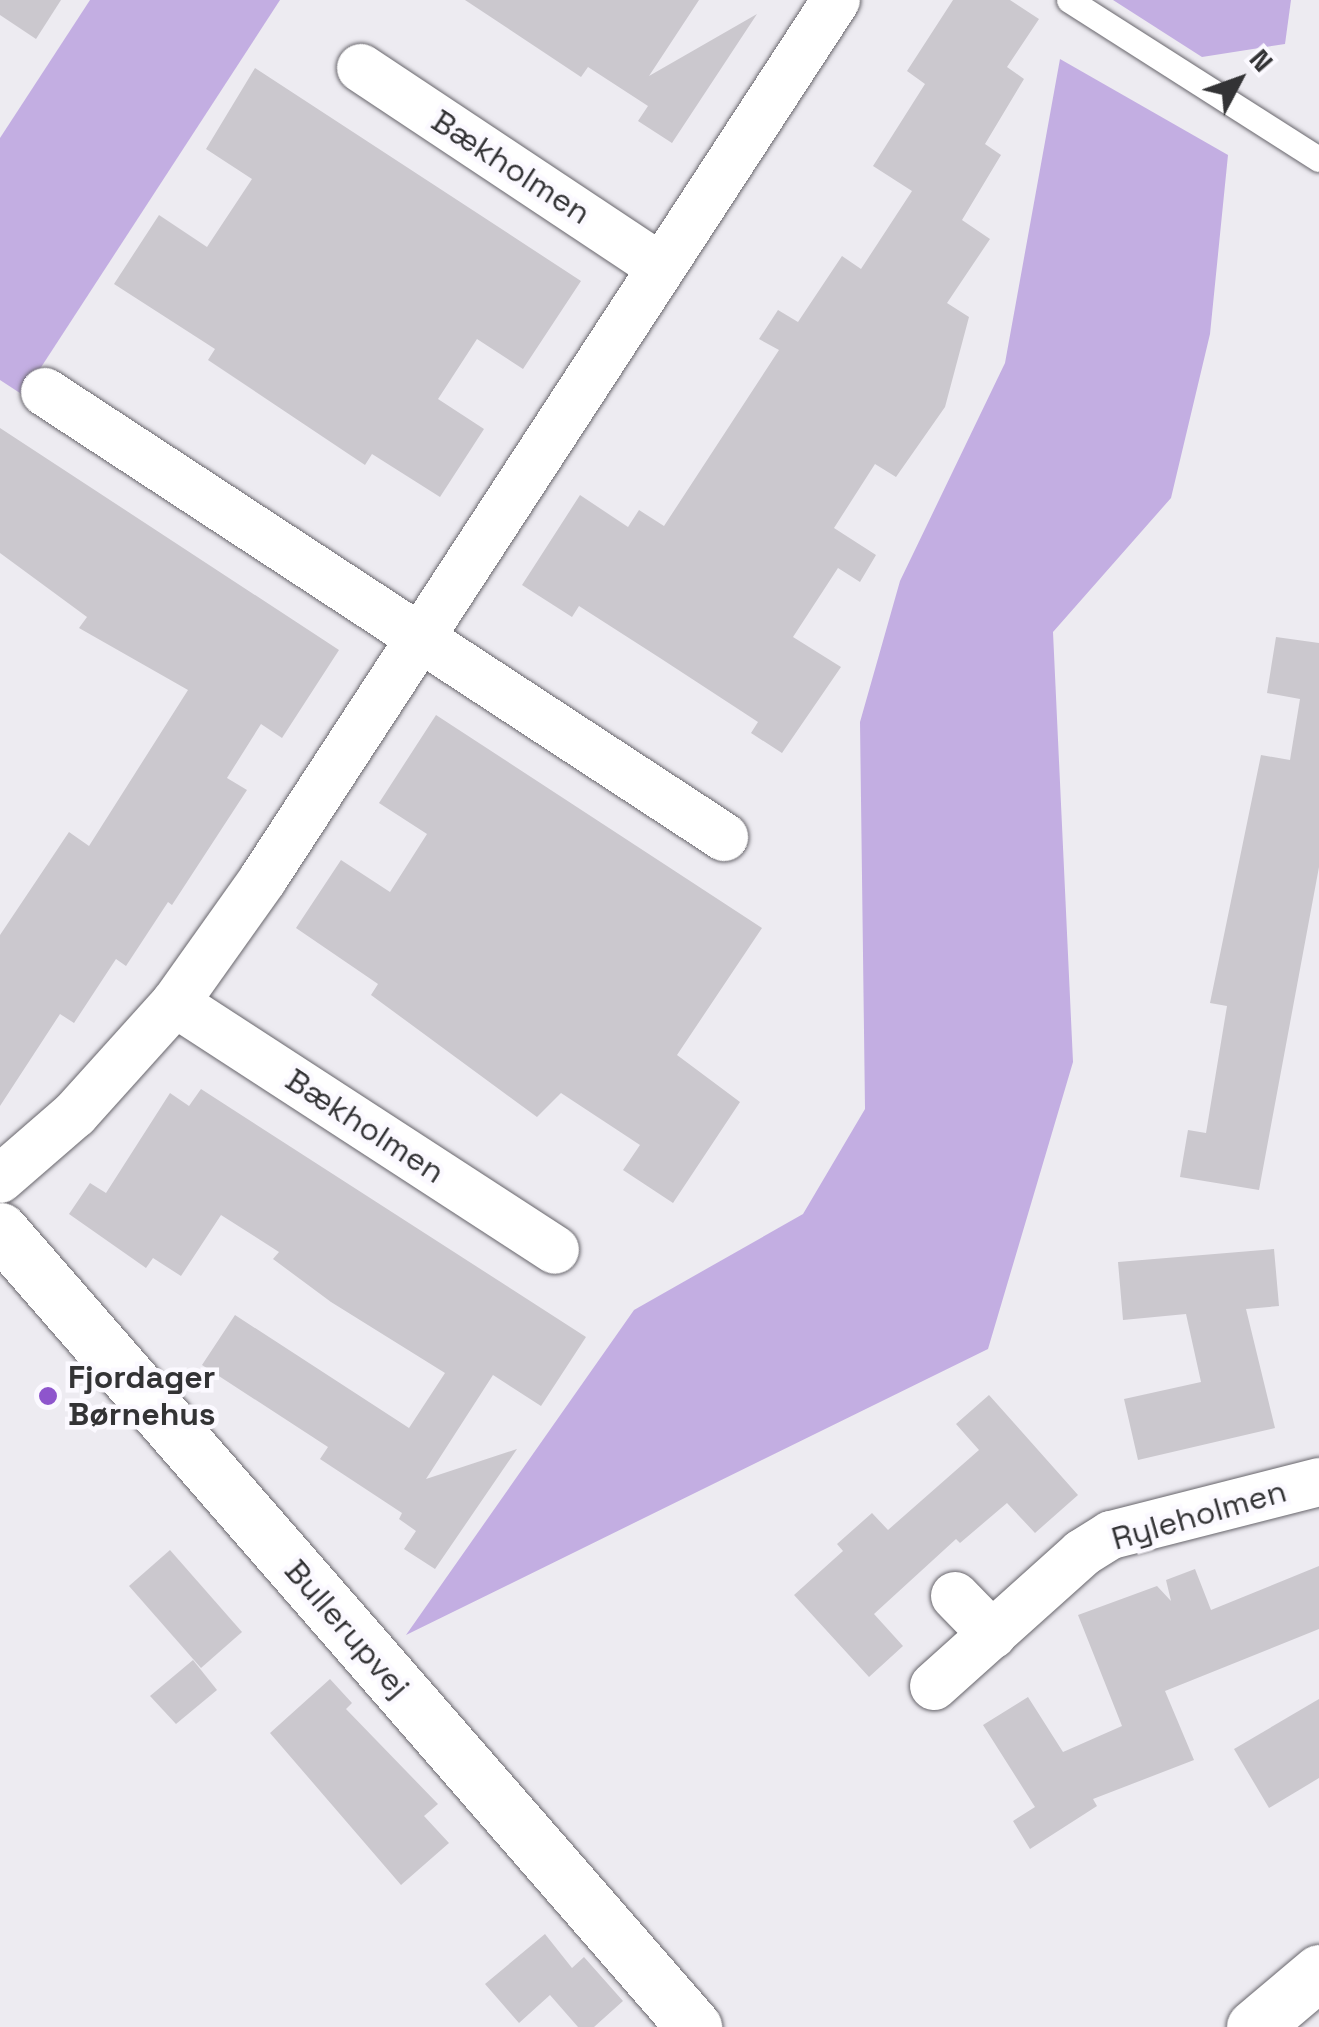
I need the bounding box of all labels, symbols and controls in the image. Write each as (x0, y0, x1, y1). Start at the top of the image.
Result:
north arrow (1189, 30, 1289, 130)
text: N (1242, 41, 1281, 79)
street label: Bækholmen (425, 102, 597, 232)
street label: Bækholmen (279, 1061, 451, 1191)
place label: Fjordager Børnehus (68, 1359, 216, 1434)
marker: Fjordager Børnehus (37, 1385, 59, 1407)
street label: Ryleholmen (1107, 1472, 1291, 1558)
street label: Bullerupvej (277, 1552, 417, 1706)

